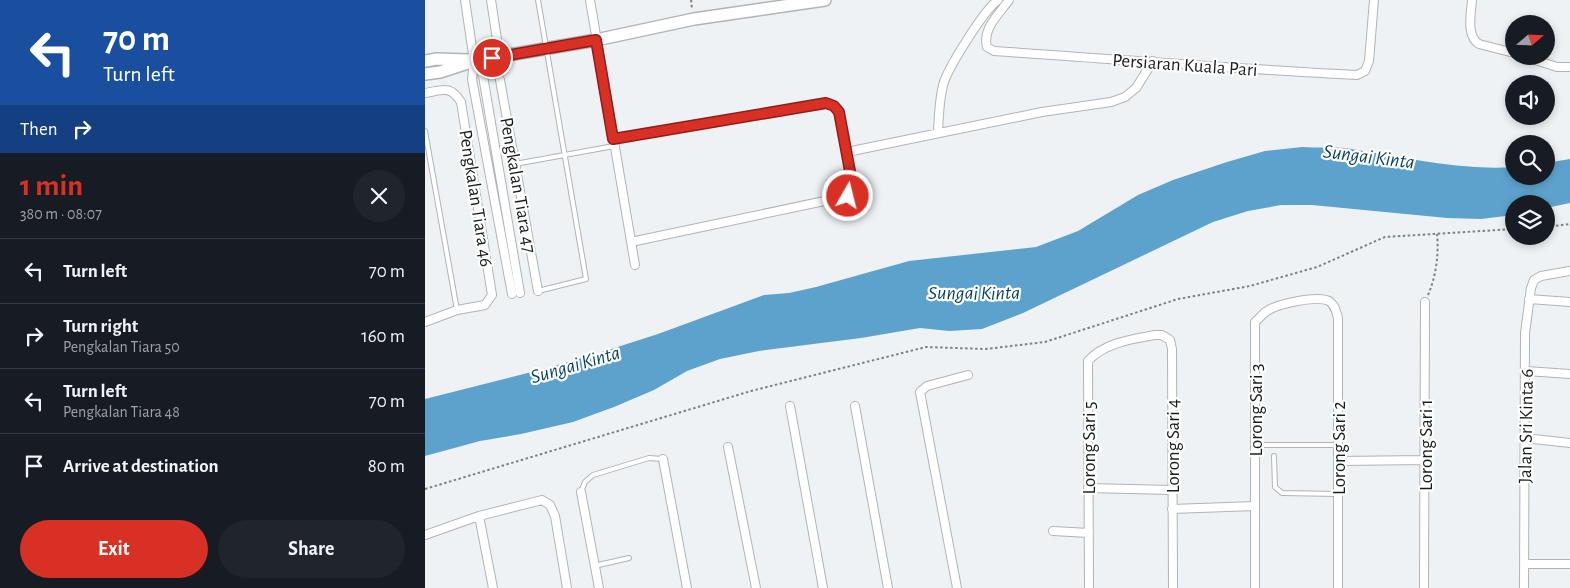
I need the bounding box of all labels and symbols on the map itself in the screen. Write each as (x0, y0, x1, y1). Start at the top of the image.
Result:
north arrow (1505, 15, 1555, 65)
pin (471, 37, 513, 79)
street label: Persiaran Kuala Pari (1112, 51, 1258, 80)
street label: Pengkalan Tiara 47 (496, 116, 539, 255)
street label: Pengkalan Tiara 46 (455, 128, 496, 268)
water label: Sungai Kinta (1322, 141, 1416, 173)
position arrow (821, 169, 873, 221)
water label: Sungai Kinta (928, 283, 1020, 303)
water label: Sungai Kinta (528, 343, 622, 387)
street label: Lorong Sari 3 (1247, 363, 1266, 457)
street label: Jalan Sri Kinta 6 (1516, 368, 1537, 484)
street label: Lorong Sari 4 (1164, 399, 1183, 493)
street label: Lorong Sari 1 (1417, 399, 1436, 491)
street label: Lorong Sari 5 (1080, 401, 1099, 495)
street label: Lorong Sari 2 (1330, 401, 1349, 495)

